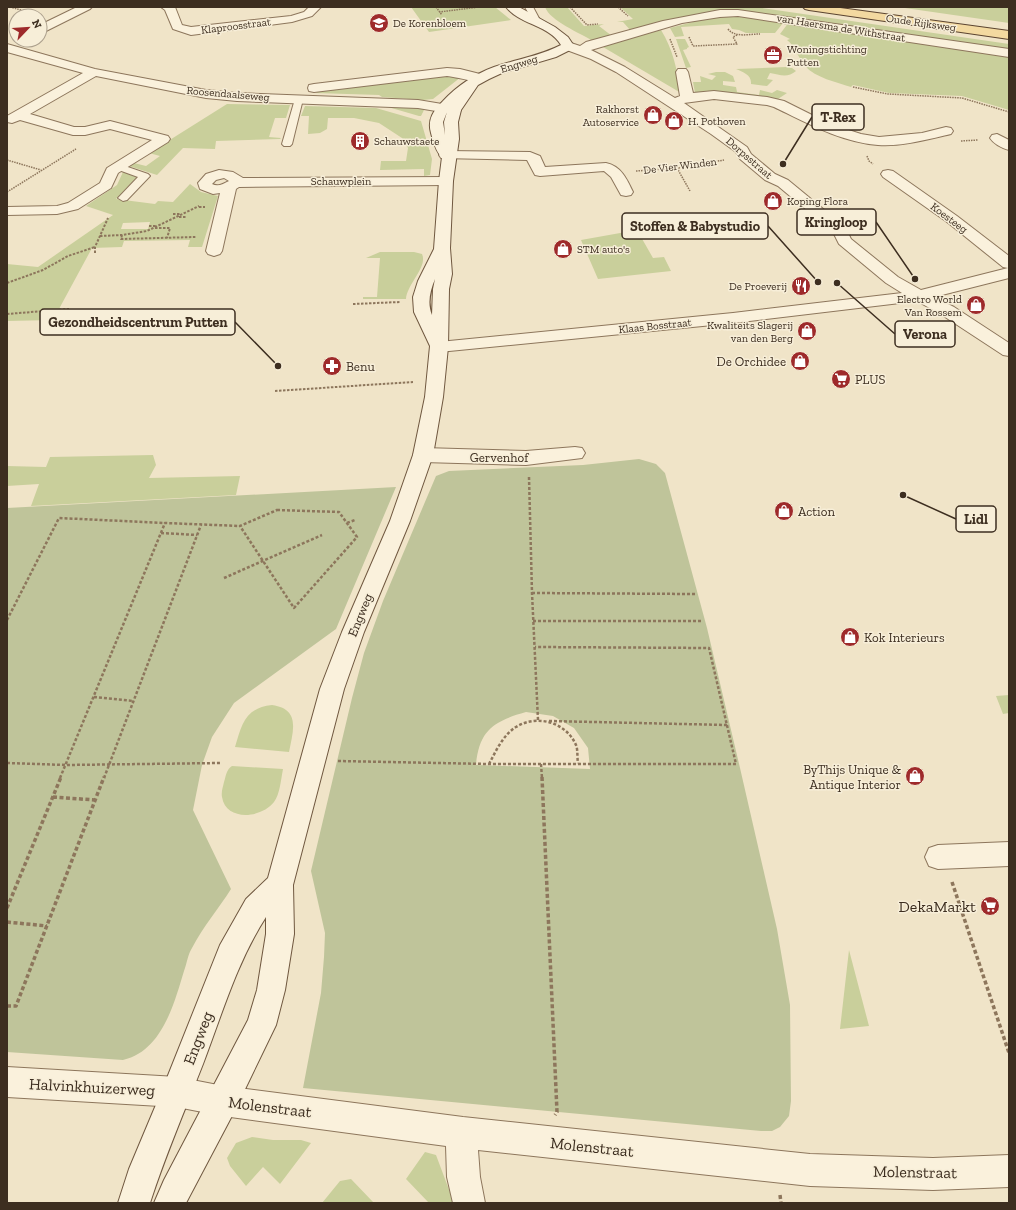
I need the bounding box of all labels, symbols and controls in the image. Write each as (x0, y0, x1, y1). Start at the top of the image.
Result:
north arrow (8, 8, 48, 48)
street label: van Haersma de Withstraat (776, 11, 907, 45)
school or university icon: De Korenbloem (368, 12, 390, 34)
street label: Oude Rijksweg (885, 12, 957, 34)
street label: Klaproosstraat (200, 15, 273, 37)
text: N (29, 17, 45, 31)
place label: De Korenbloem (393, 17, 467, 30)
place label: Woningstichting Putten (787, 43, 867, 69)
office icon: Woningstichting Putten (762, 44, 784, 66)
street label: Engweg (499, 52, 539, 76)
street label: Roosendaalseweg (186, 84, 270, 104)
place label: Rakhorst Autoservice (583, 103, 640, 129)
shop icon: Rakhorst Autoservice (642, 104, 664, 126)
callout: T-Rex (812, 104, 864, 130)
text: T-Rex (820, 109, 856, 126)
shop icon: H. Pothoven (663, 110, 685, 132)
place label: H. Pothoven (688, 115, 746, 128)
building icon: Schauwstaete (349, 130, 371, 152)
street label: Dorpsstraat (723, 134, 776, 182)
place label: Schauwstaete (374, 135, 439, 148)
street label: De Vier Winden (643, 155, 718, 177)
street label: Schauwplein (311, 175, 372, 188)
shop icon: Koping Flora (762, 190, 784, 212)
place label: Koping Flora (787, 195, 849, 208)
street label: Koesteeg (928, 200, 970, 236)
callout: Kringloop (797, 209, 876, 235)
callout: Stoffen & Babystudio (622, 213, 768, 239)
text: Kringloop (805, 214, 867, 231)
text: Stoffen & Babystudio (630, 218, 761, 235)
shop icon: STM auto's (552, 238, 574, 260)
place label: STM auto's (577, 243, 630, 256)
restaurant icon: De Proeverij (790, 275, 812, 297)
place label: De Proeverij (729, 280, 787, 293)
place label: Electro World Van Rossem (897, 293, 962, 319)
shop icon: Electro World Van Rossem (965, 294, 987, 316)
callout: Gezondheidscentrum Putten (40, 309, 235, 335)
text: Gezondheidscentrum Putten (48, 314, 228, 331)
street label: Klaas Bosstraat (618, 316, 693, 336)
place label: Kwaliteits Slagerij van den Berg (707, 319, 793, 345)
shop icon: Kwaliteits Slagerij van den Berg (796, 320, 818, 342)
callout: Verona (895, 321, 955, 347)
text: Verona (903, 326, 947, 343)
shop icon: De Orchidee (789, 350, 811, 372)
place label: De Orchidee (717, 354, 786, 369)
pharmacy icon: Benu (321, 355, 343, 377)
place label: Benu (346, 359, 375, 374)
supermarket icon: PLUS (830, 368, 852, 390)
place label: PLUS (855, 372, 886, 387)
street label: Gervenhof (470, 450, 529, 465)
shop icon: Action (773, 500, 795, 522)
place label: Action (798, 504, 835, 519)
callout: Lidl (956, 506, 996, 532)
text: Lidl (964, 511, 988, 528)
street label: Engweg (345, 591, 375, 639)
shop icon: Kok Interieurs (839, 626, 861, 648)
place label: Kok Interieurs (864, 630, 945, 645)
place label: ByThijs Unique & Antique Interior (803, 762, 902, 792)
shop icon: ByThijs Unique & Antique Interior (904, 765, 926, 787)
supermarket icon: DekaMarkt (979, 895, 1001, 917)
place label: DekaMarkt (899, 897, 976, 916)
street label: Engweg (179, 1008, 217, 1067)
street label: Halvinkhuizerweg (28, 1074, 156, 1100)
street label: Molenstraat (227, 1092, 313, 1122)
street label: Molenstraat (549, 1133, 635, 1161)
street label: Molenstraat (873, 1162, 957, 1182)

